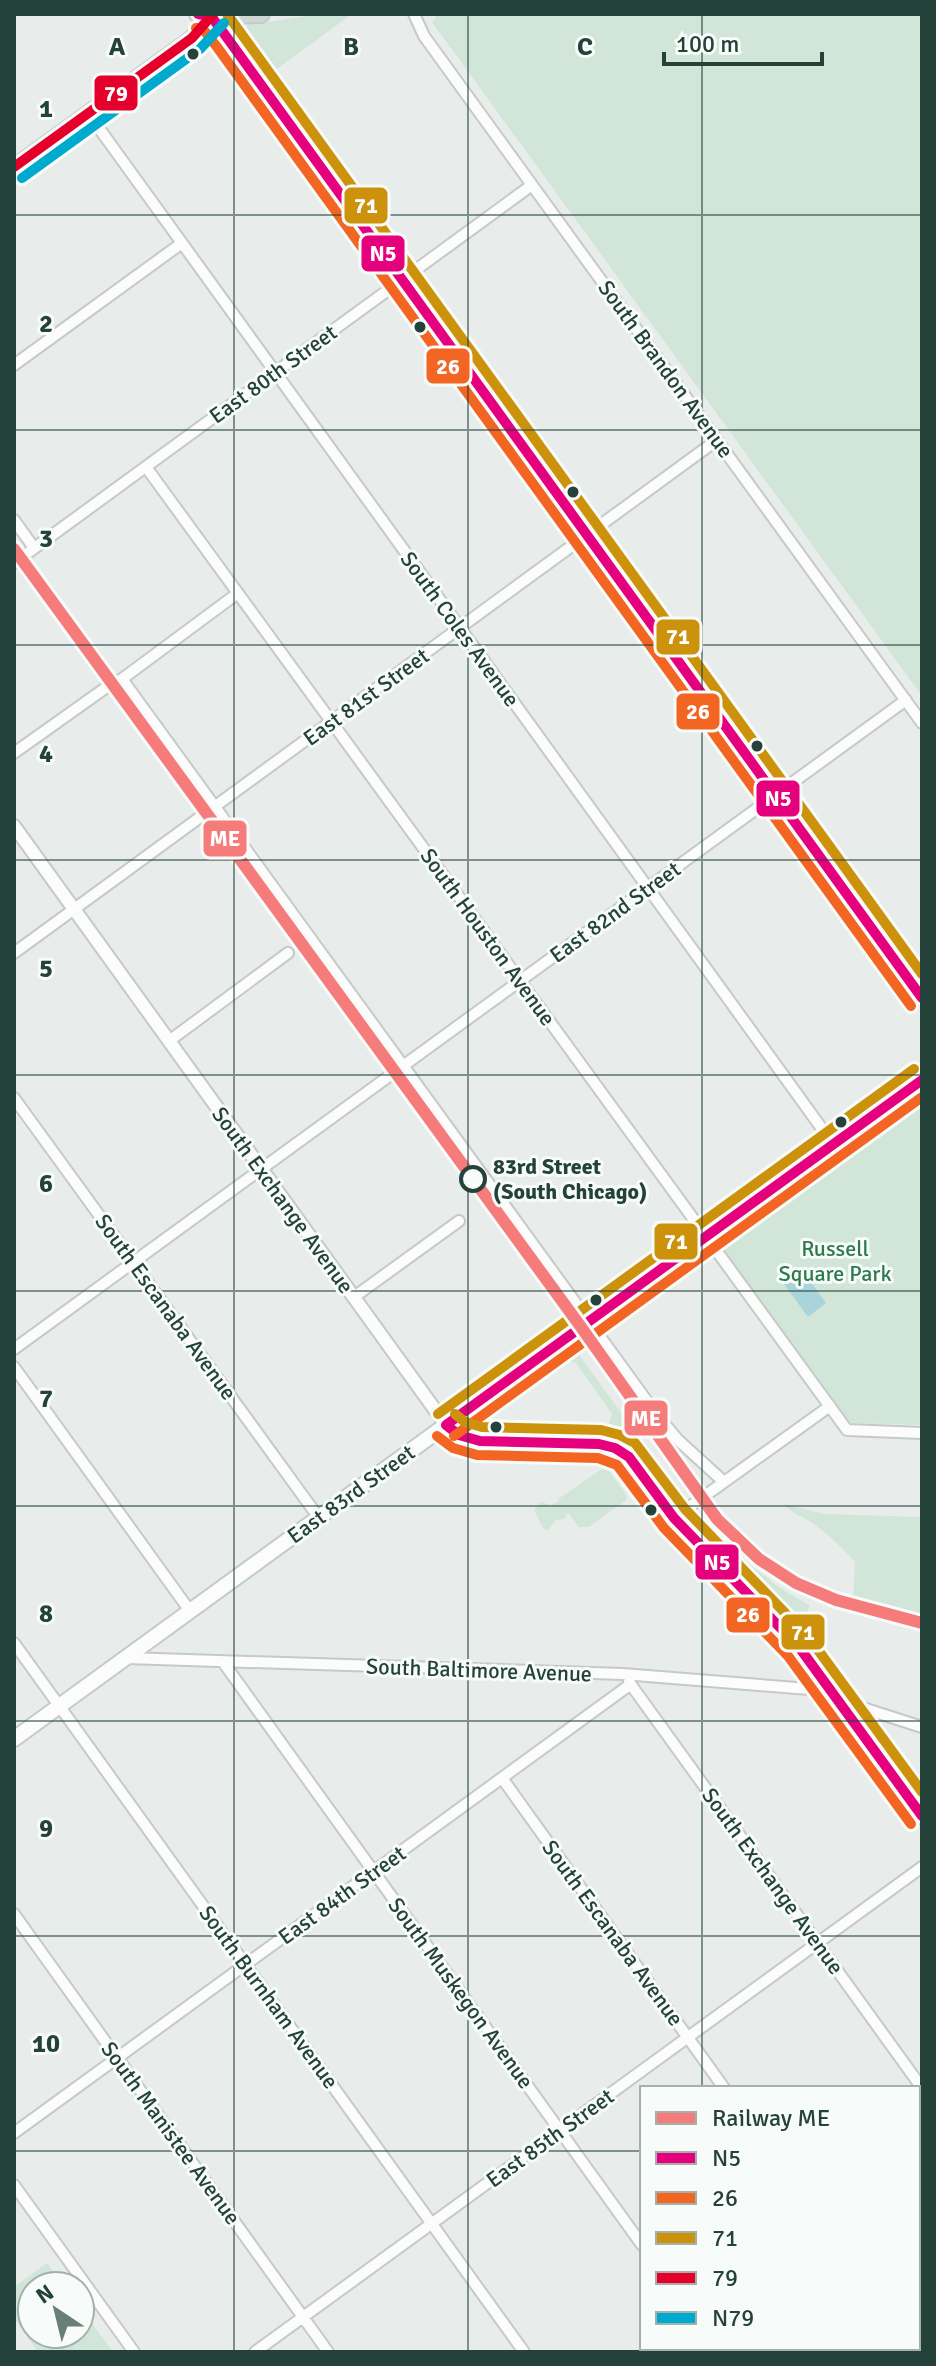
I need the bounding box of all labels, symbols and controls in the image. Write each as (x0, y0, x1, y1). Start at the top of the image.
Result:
scale bar (664, 16, 822, 66)
text: 100 m (676, 29, 739, 59)
text: A (109, 31, 126, 63)
text: B (343, 31, 359, 63)
text: C (577, 31, 593, 63)
unlabelled marker (185, 46, 201, 62)
line badge: 79 (93, 74, 139, 112)
text: 79 (104, 80, 128, 107)
text: 1 (39, 93, 53, 125)
line badge: 71 (343, 186, 389, 225)
text: 71 (354, 192, 378, 219)
line badge: N5 (360, 234, 406, 273)
text: N5 (369, 240, 397, 267)
street label: South Brandon Avenue (592, 275, 740, 463)
text: 2 (39, 308, 53, 340)
street label: East 80th Street (204, 318, 342, 429)
unlabelled marker (412, 319, 428, 335)
line badge: 26 (425, 347, 471, 385)
text: 26 (436, 353, 460, 380)
unlabelled marker (565, 484, 581, 500)
text: 3 (39, 523, 53, 555)
street label: South Coles Avenue (395, 546, 525, 712)
line badge: 71 (655, 618, 701, 656)
text: 71 (666, 623, 690, 650)
street label: East 81st Street (298, 642, 434, 752)
line badge: 26 (675, 692, 721, 731)
text: 26 (686, 698, 710, 725)
text: 4 (39, 738, 53, 770)
unlabelled marker (749, 738, 765, 754)
line badge: N5 (755, 779, 801, 818)
text: N5 (764, 785, 792, 812)
line badge: ME (202, 819, 248, 858)
text: ME (210, 825, 240, 852)
street label: South Houston Avenue (415, 843, 561, 1031)
street label: East 82nd Street (544, 855, 686, 969)
text: 5 (39, 953, 53, 985)
street label: South Exchange Avenue (206, 1101, 360, 1299)
unlabelled marker (833, 1114, 849, 1130)
place label: 83rd Street (South Chicago) (493, 1153, 647, 1205)
marker: 83rd Street (South Chicago) (460, 1166, 486, 1192)
text: 6 (39, 1168, 53, 1200)
street label: South Escanaba Avenue (89, 1209, 243, 1405)
line badge: 71 (653, 1222, 699, 1261)
text: 71 (664, 1228, 688, 1255)
park label: Russell Square Park (779, 1235, 891, 1287)
unlabelled marker (588, 1292, 604, 1308)
text: 7 (39, 1383, 53, 1415)
line badge: ME (623, 1399, 669, 1437)
text: ME (631, 1405, 661, 1432)
unlabelled marker (488, 1419, 504, 1435)
street label: East 83rd Street (282, 1439, 420, 1549)
unlabelled marker (643, 1502, 659, 1518)
line badge: N5 (694, 1543, 740, 1581)
text: N5 (703, 1549, 731, 1576)
line badge: 26 (725, 1596, 771, 1634)
text: 8 (39, 1598, 53, 1630)
text: 26 (736, 1601, 760, 1628)
line badge: 71 (780, 1613, 826, 1651)
text: 71 (791, 1619, 815, 1646)
street label: South Baltimore Avenue (366, 1653, 592, 1687)
street label: South Exchange Avenue (696, 1782, 850, 1980)
text: 9 (39, 1813, 53, 1845)
street label: South Escanaba Avenue (536, 1835, 690, 2031)
street label: East 84th Street (273, 1839, 411, 1950)
street label: South Muskegon Avenue (382, 1892, 540, 2094)
street label: South Burnham Avenue (193, 1900, 345, 2094)
text: 10 (32, 2028, 60, 2060)
street label: South Manistee Avenue (95, 2036, 247, 2230)
street label: East 85th Street (481, 2082, 619, 2193)
legend (640, 2086, 920, 2350)
text: Railway ME (712, 2103, 830, 2133)
text: N5 (712, 2143, 741, 2173)
text: 26 (712, 2183, 738, 2213)
text: 71 (712, 2223, 738, 2253)
text: 79 (712, 2263, 738, 2293)
north arrow (16, 2270, 96, 2350)
text: N (31, 2279, 59, 2309)
text: N79 (712, 2303, 754, 2333)

